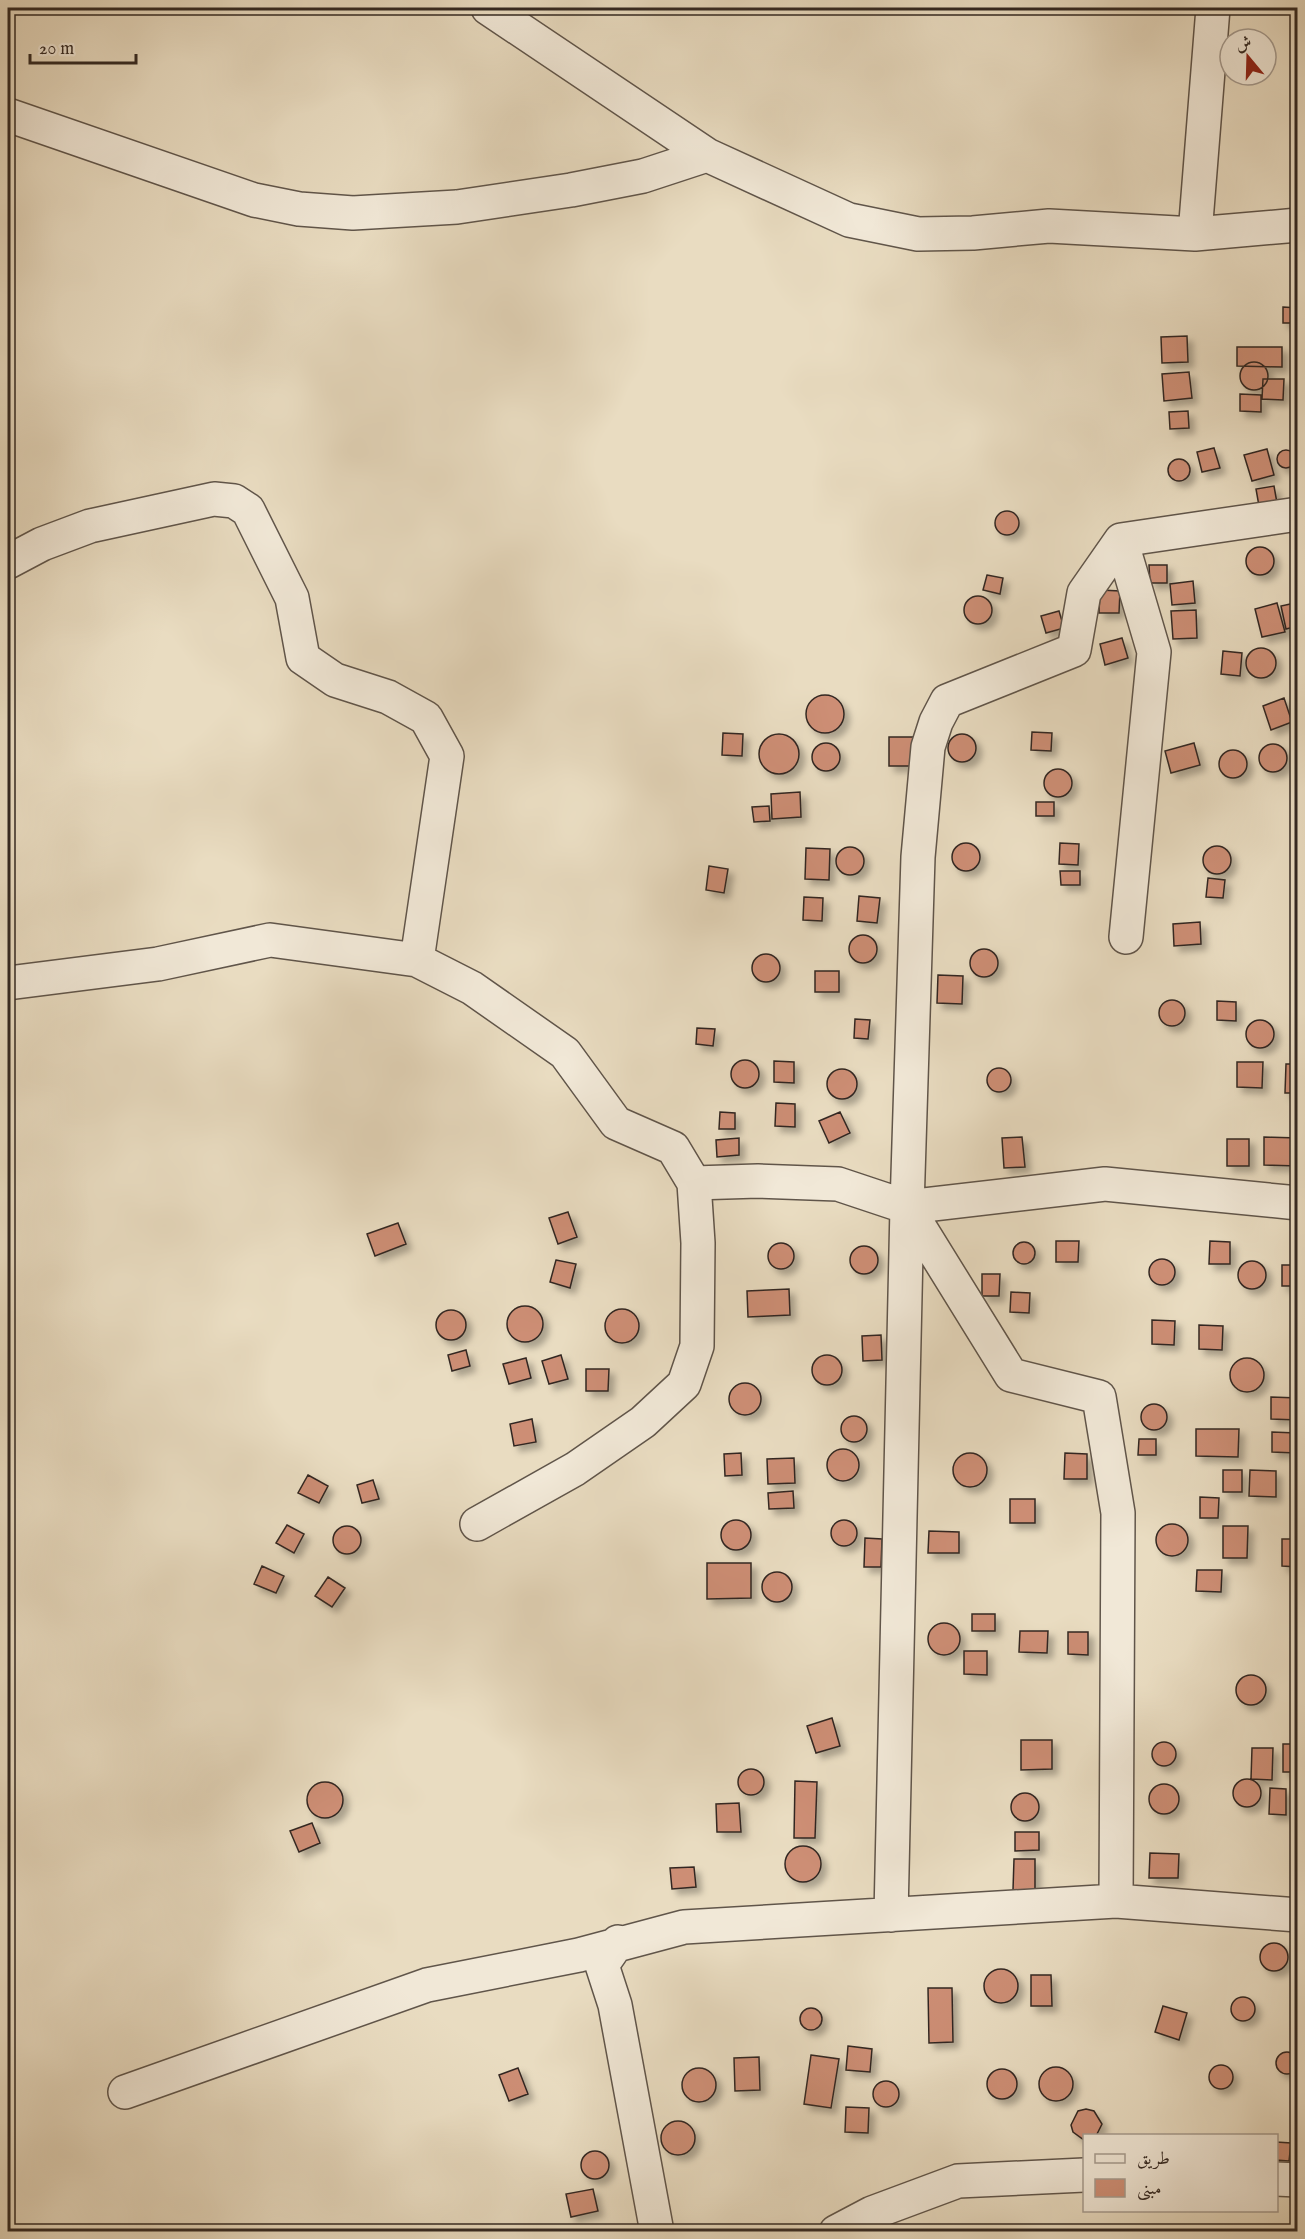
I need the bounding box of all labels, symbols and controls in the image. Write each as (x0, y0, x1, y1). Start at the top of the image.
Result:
scale bar (30, 27, 136, 65)
north arrow (1218, 27, 1278, 87)
text: ش (1233, 33, 1255, 57)
text: 20 m (39, 38, 74, 61)
legend (1083, 2134, 1278, 2212)
text: طريق (1137, 2148, 1170, 2171)
text: مبنى (1137, 2178, 1162, 2201)

